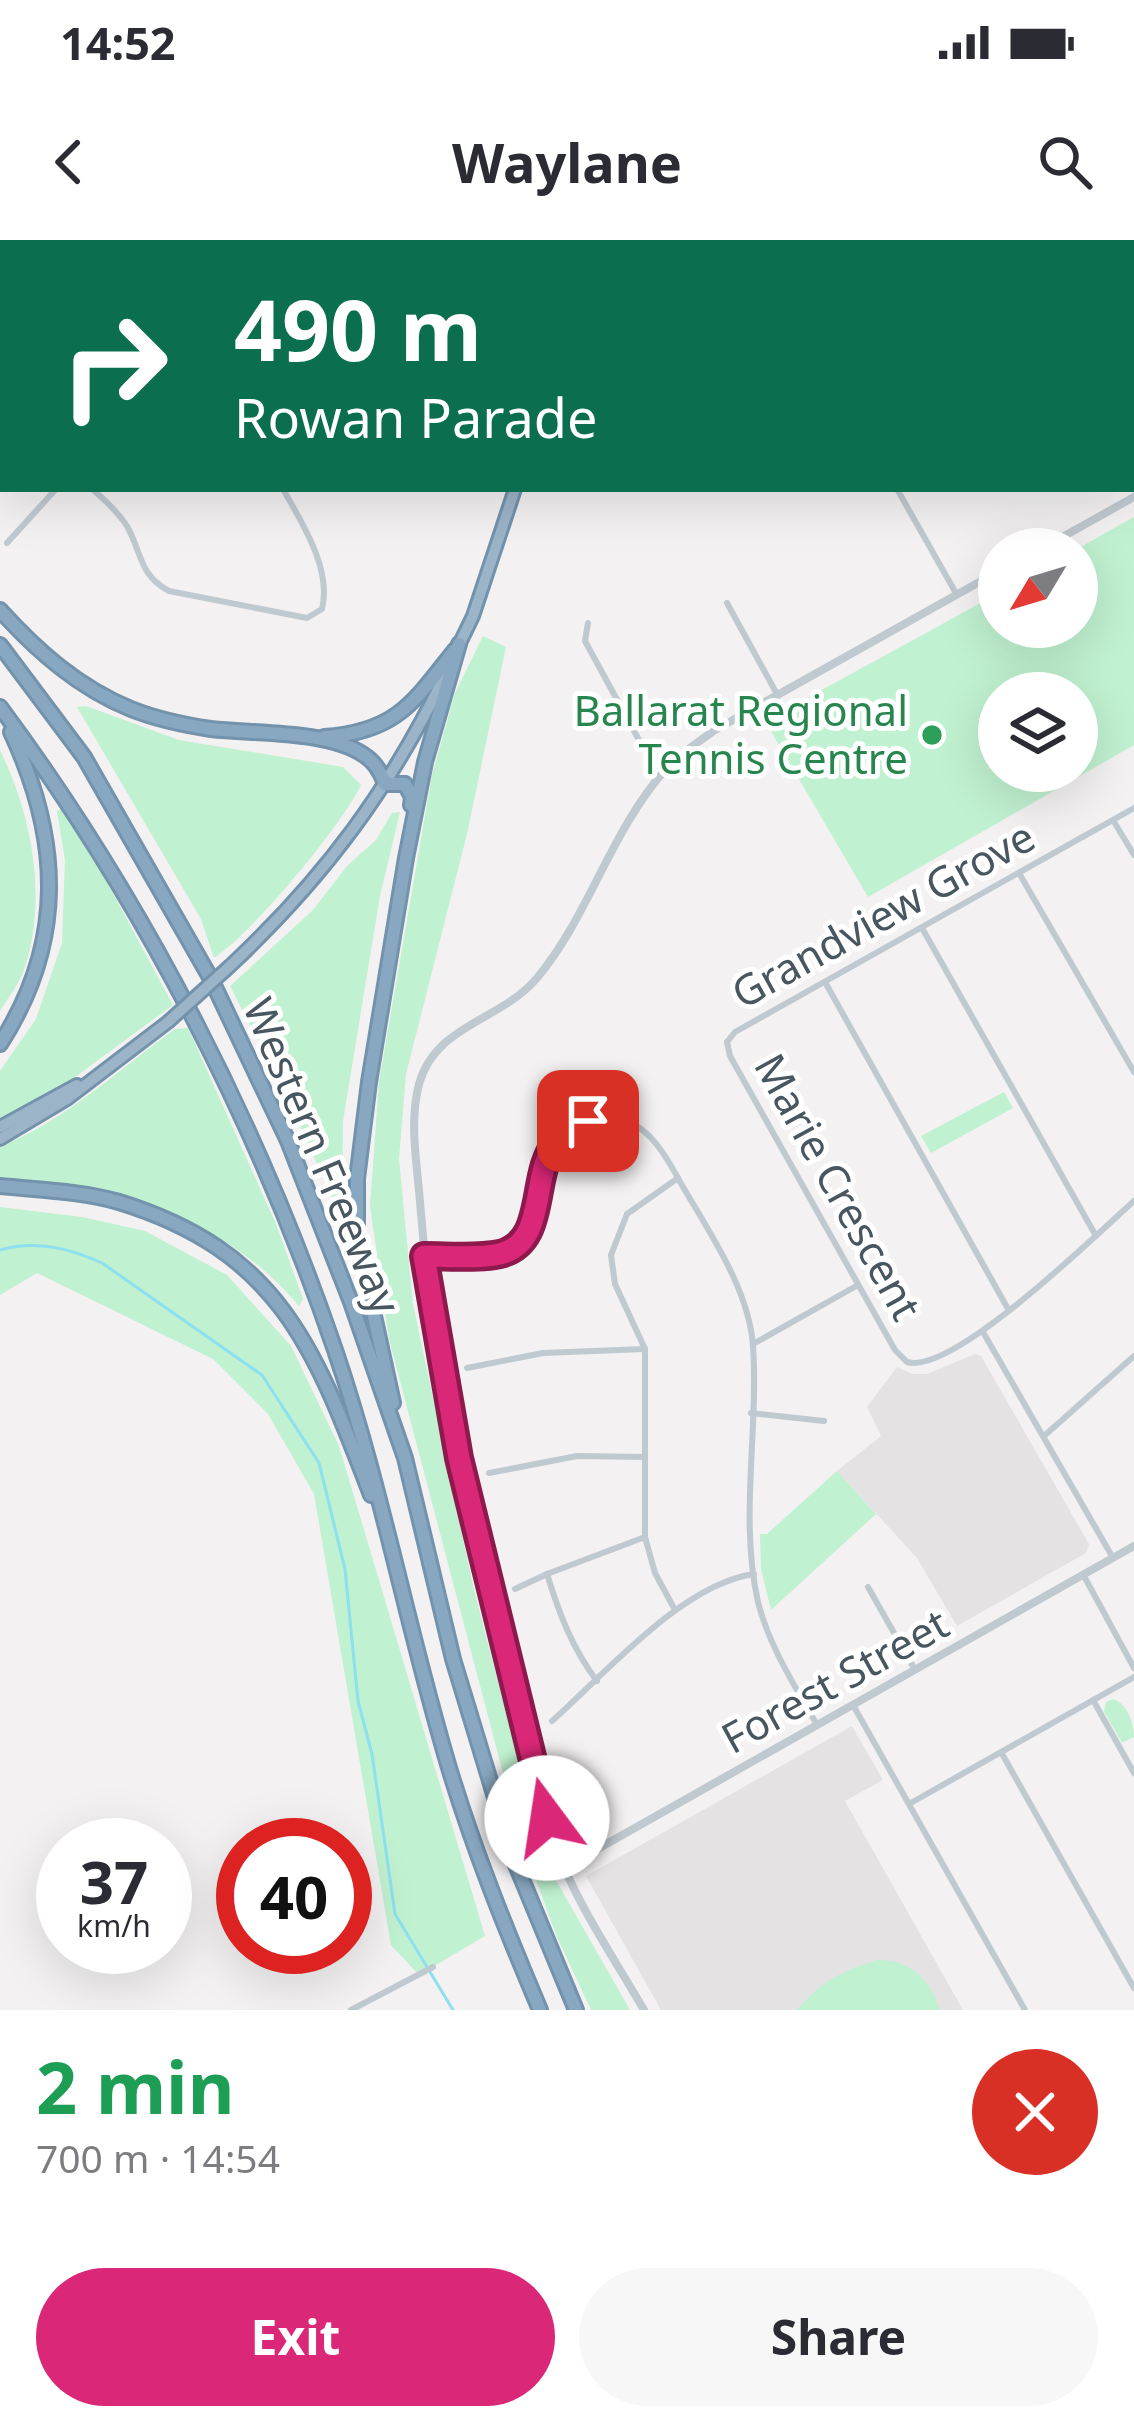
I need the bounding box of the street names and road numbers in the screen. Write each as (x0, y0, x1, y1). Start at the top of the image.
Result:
street label: Grandview Grove (721, 807, 1044, 1021)
street label: Western Freeway (231, 989, 416, 1323)
street label: Marie Crescent (743, 1043, 936, 1330)
street label: Forest Street (711, 1594, 958, 1765)

